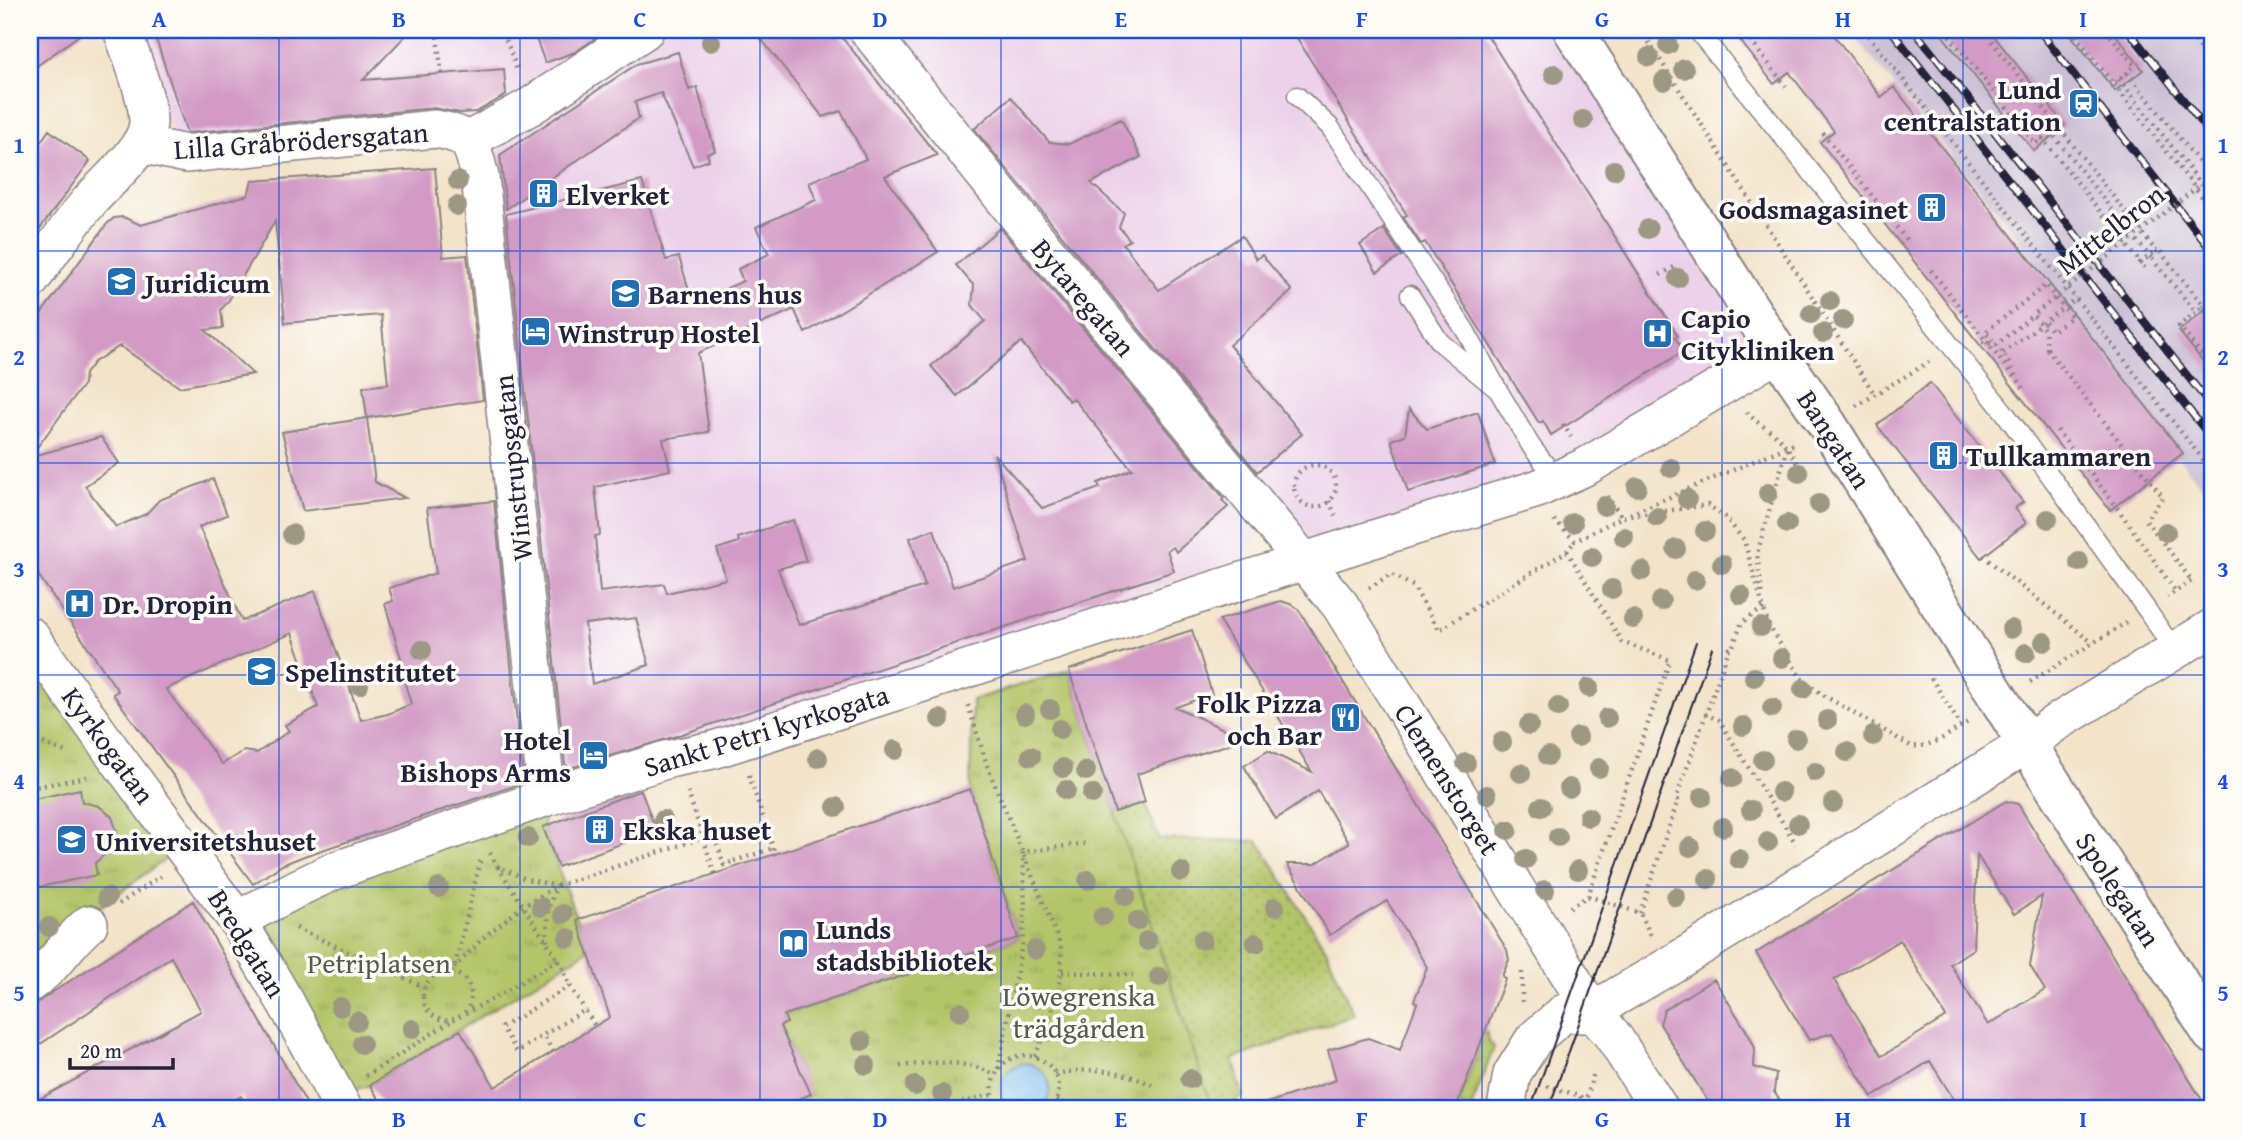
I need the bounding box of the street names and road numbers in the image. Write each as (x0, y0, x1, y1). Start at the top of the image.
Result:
street label: Lilla Gråbrödersgatan (172, 111, 430, 169)
street label: Mittelbron (2047, 174, 2173, 284)
street label: Bytaregatan (1022, 229, 1146, 365)
street label: Winstrupsgatan (482, 372, 542, 563)
street label: Bangatan (1788, 381, 1883, 497)
street label: Sankt Petri kyrkogata (638, 673, 894, 787)
street label: Kyrkogatan (52, 678, 166, 812)
street label: Clemenstorget (1385, 695, 1511, 863)
street label: Spolegatan (2066, 823, 2172, 955)
street label: Bredgatan (199, 881, 298, 1005)

